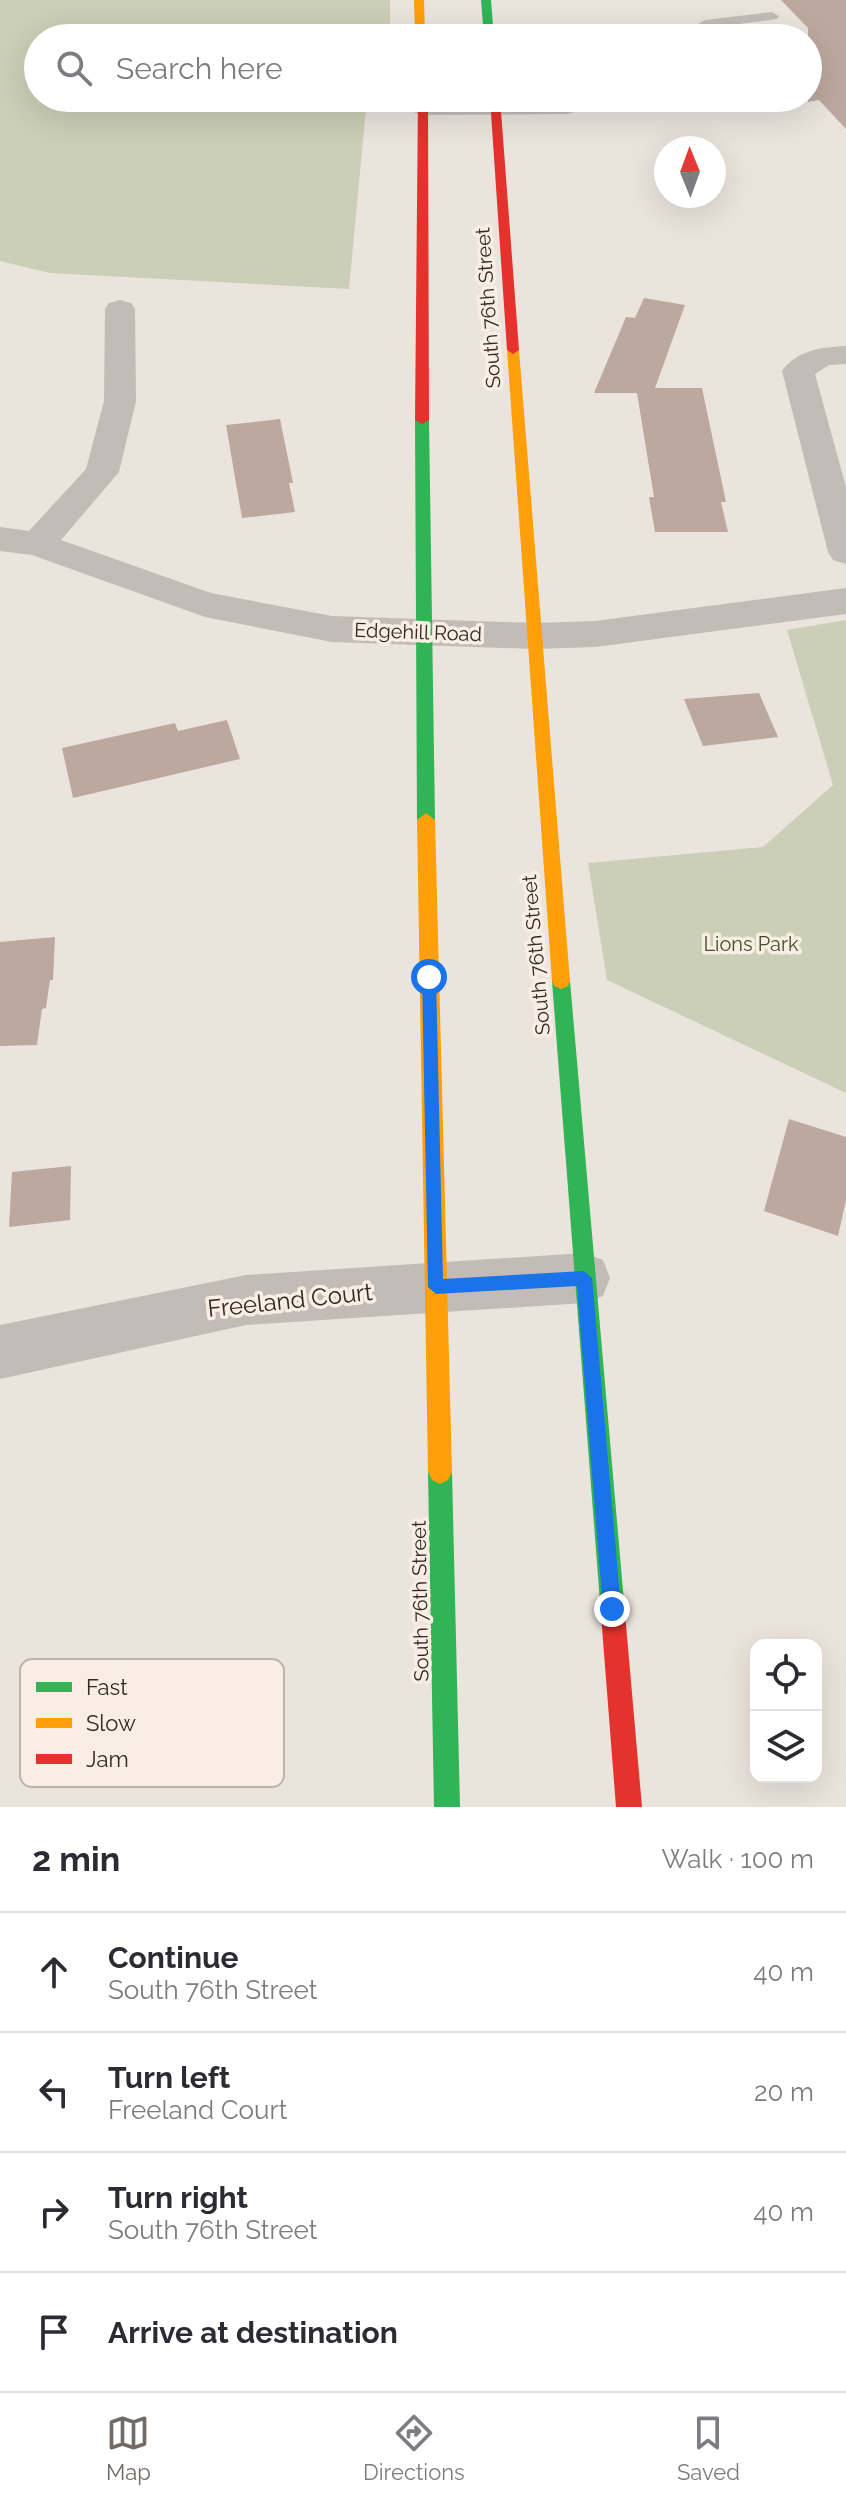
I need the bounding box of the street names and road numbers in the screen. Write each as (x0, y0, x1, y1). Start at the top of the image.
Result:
street label: South 76th Street (470, 227, 506, 389)
street label: Edgehill Road (354, 618, 482, 646)
street label: South 76th Street (517, 873, 555, 1036)
street label: Freeland Court (206, 1277, 374, 1323)
street label: South 76th Street (407, 1520, 433, 1682)

